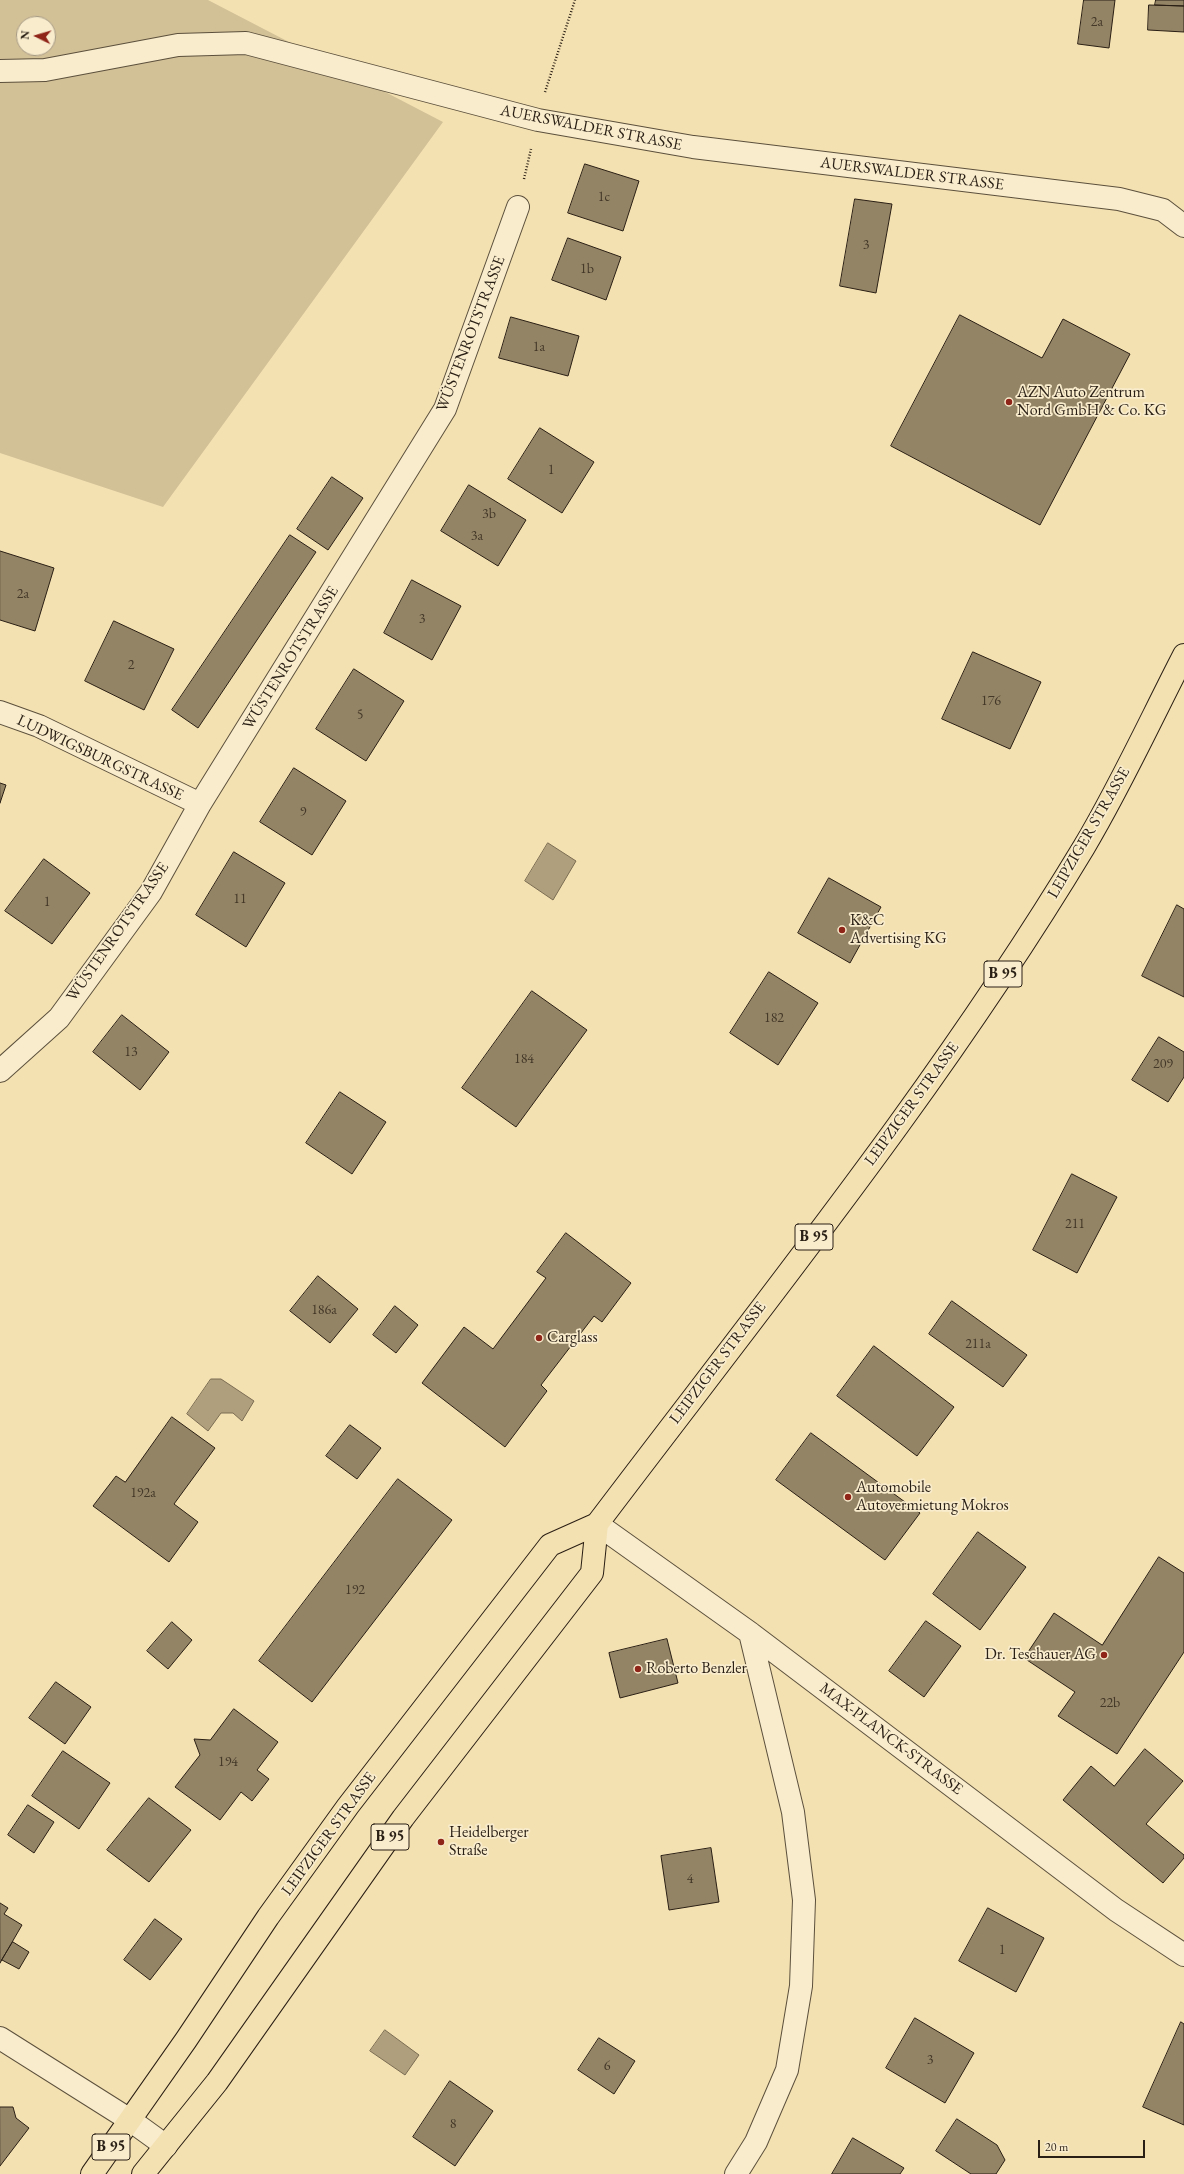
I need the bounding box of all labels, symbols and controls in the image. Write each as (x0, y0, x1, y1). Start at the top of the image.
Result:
house number: 2a (1091, 14, 1103, 30)
north arrow (16, 16, 56, 56)
text: N (18, 30, 32, 40)
street label: AUERSWALDER STRASSE (499, 101, 683, 155)
street label: AUERSWALDER STRASSE (819, 153, 1005, 195)
house number: 1c (598, 189, 610, 205)
house number: 3 (863, 237, 869, 253)
street label: WÜSTENROTSTRASSE (432, 253, 510, 415)
house number: 1b (580, 261, 594, 277)
house number: 1a (533, 339, 545, 355)
place label: AZN Auto Zentrum Nord GmbH & Co. KG (1017, 383, 1166, 421)
marker: AZN Auto Zentrum Nord GmbH & Co. KG (1004, 397, 1014, 407)
house number: 1 (548, 462, 554, 478)
house number: 3b (482, 506, 496, 522)
house number: 3a (471, 528, 483, 544)
street label: WÜSTENROTSTRASSE (239, 583, 343, 733)
house number: 2a (17, 586, 29, 602)
house number: 3 (419, 611, 425, 627)
house number: 2 (128, 657, 134, 673)
house number: 176 (981, 693, 1001, 709)
house number: 5 (357, 707, 363, 723)
street label: LUDWIGSBURGSTRASSE (14, 711, 186, 805)
street label: LEIPZIGER STRASSE (1044, 764, 1134, 902)
house number: 9 (300, 804, 306, 820)
street label: WÜSTENROTSTRASSE (63, 859, 173, 1005)
house number: 11 (233, 891, 247, 907)
house number: 1 (44, 894, 50, 910)
place label: K&C Advertising KG (850, 911, 947, 949)
marker: K&C Advertising KG (837, 925, 847, 935)
road number: B 95 (984, 961, 1022, 987)
house number: 182 (764, 1010, 784, 1026)
street label: LEIPZIGER STRASSE (861, 1038, 963, 1170)
house number: 13 (124, 1044, 138, 1060)
house number: 184 (514, 1051, 534, 1067)
house number: 209 (1153, 1056, 1173, 1072)
house number: 211 (1065, 1216, 1085, 1232)
road number: B 95 (795, 1224, 833, 1250)
street label: LEIPZIGER STRASSE (666, 1298, 770, 1428)
house number: 186a (311, 1302, 337, 1318)
place label: Carglass (547, 1328, 598, 1348)
marker: Carglass (534, 1333, 544, 1343)
house number: 211a (965, 1336, 991, 1352)
place label: Automobile Autovermietung Mokros (856, 1478, 1009, 1516)
house number: 192a (130, 1485, 156, 1501)
marker: Automobile Autovermietung Mokros (843, 1492, 853, 1502)
house number: 192 (345, 1582, 365, 1598)
place label: Dr. Teschauer AG (985, 1645, 1096, 1665)
marker: Dr. Teschauer AG (1099, 1650, 1109, 1660)
place label: Roberto Benzler (646, 1659, 747, 1679)
marker: Roberto Benzler (633, 1664, 643, 1674)
street label: MAX-PLANCK-STRASSE (816, 1679, 966, 1799)
house number: 22b (1100, 1695, 1120, 1711)
house number: 194 (218, 1754, 238, 1770)
street label: LEIPZIGER STRASSE (278, 1768, 380, 1900)
place label: Heidelberger Straße (449, 1823, 529, 1861)
road number: B 95 (371, 1824, 409, 1850)
marker: Heidelberger Straße (436, 1837, 446, 1847)
house number: 4 (687, 1871, 693, 1887)
house number: 1 (999, 1942, 1005, 1958)
house number: 3 (927, 2052, 933, 2068)
house number: 6 (604, 2058, 610, 2074)
house number: 8 (450, 2116, 456, 2132)
scale bar (1040, 2132, 1147, 2158)
road number: B 95 (92, 2134, 130, 2160)
text: 20 m (1045, 2139, 1068, 2155)

